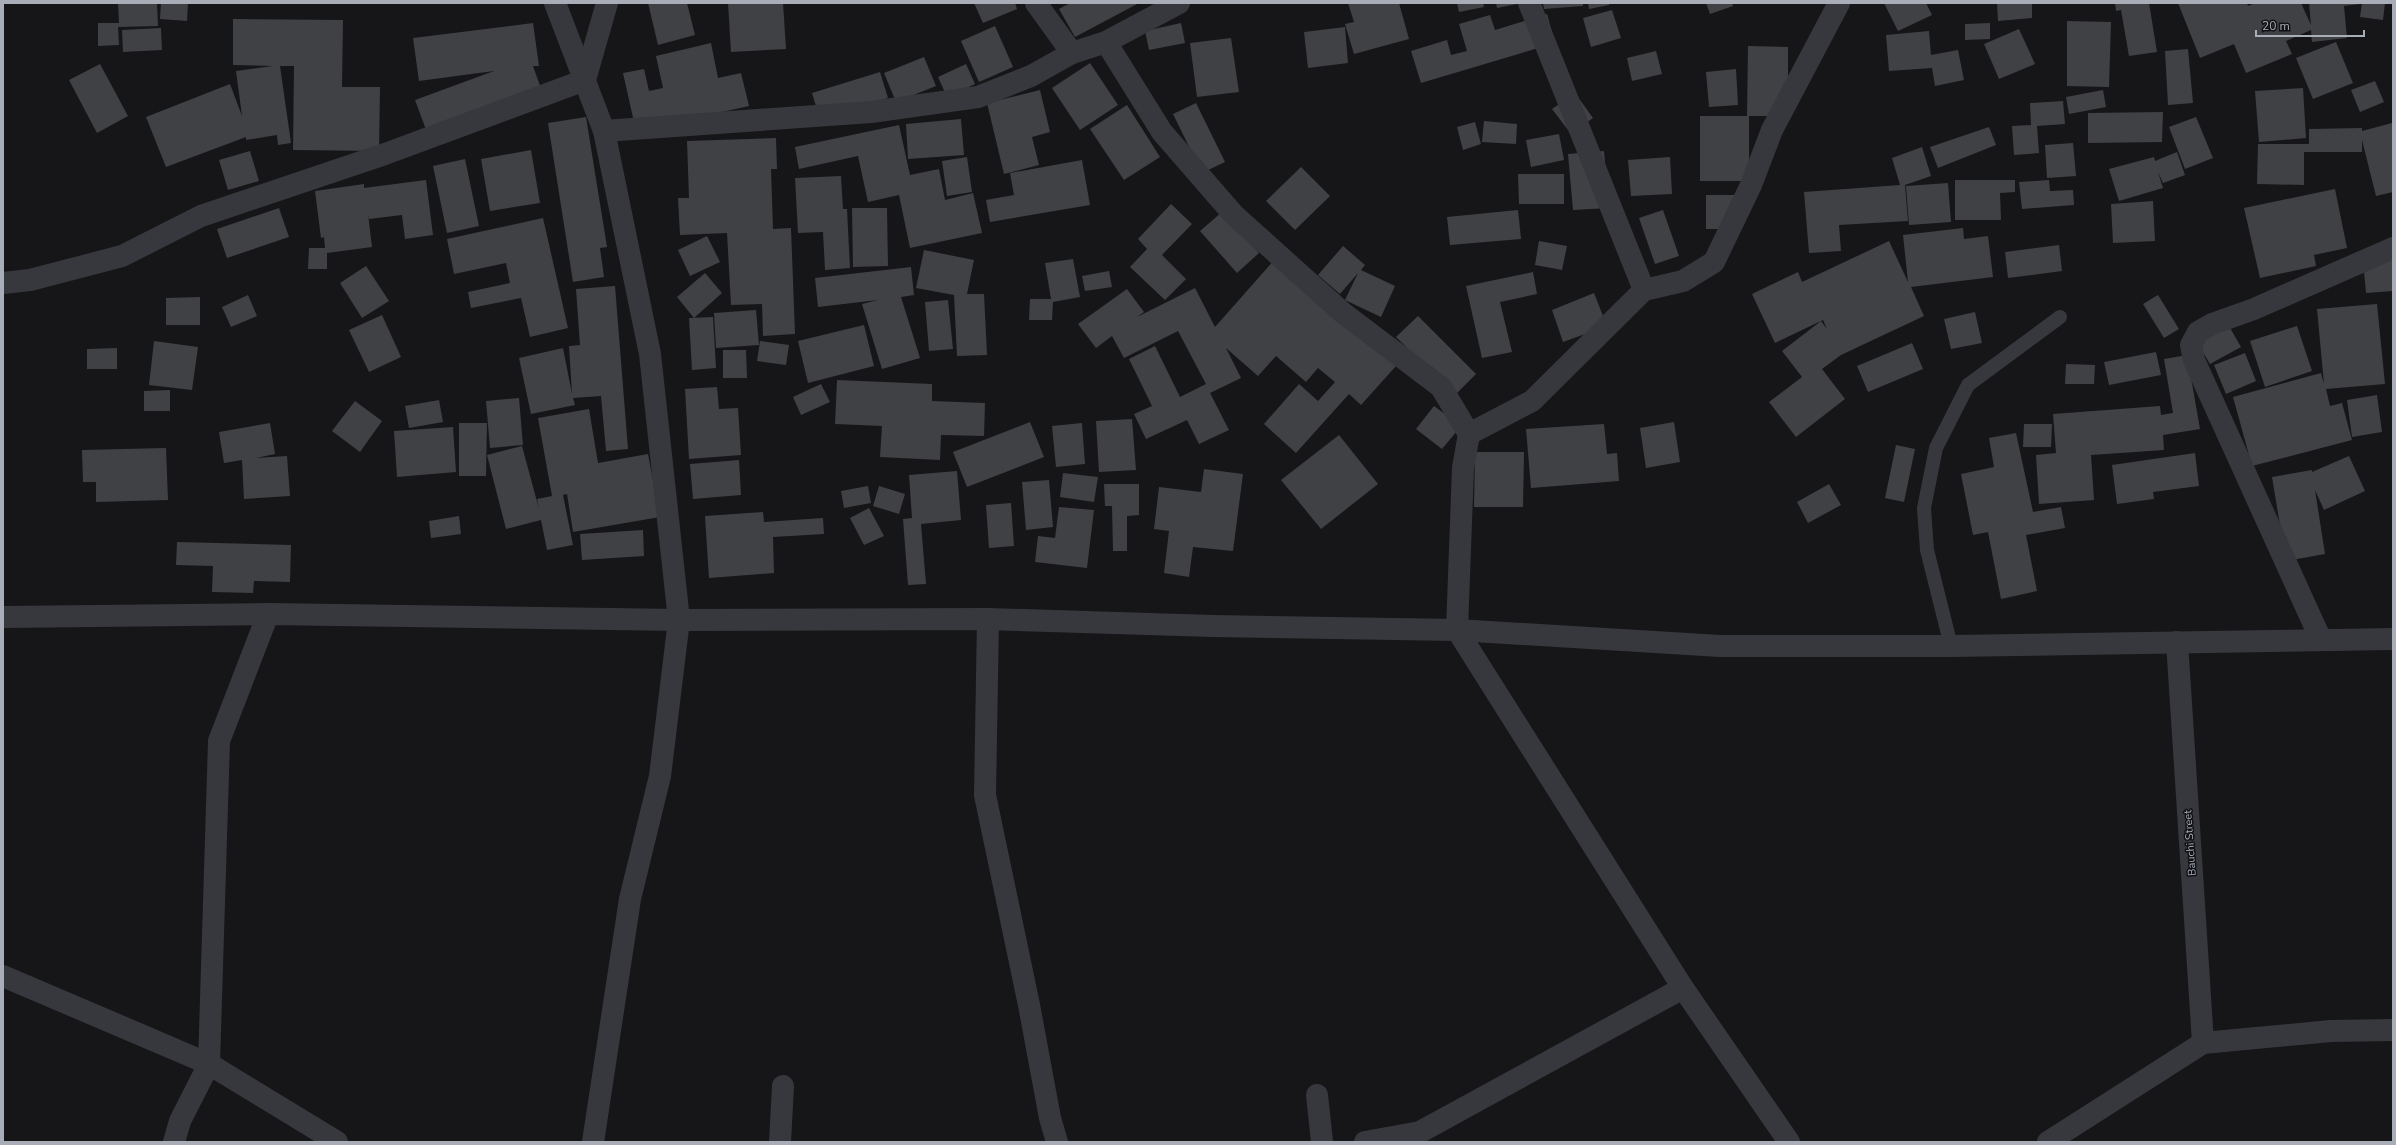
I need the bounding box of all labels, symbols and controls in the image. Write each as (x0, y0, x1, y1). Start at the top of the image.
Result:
scale bar (2256, 12, 2364, 38)
text: 20 m (2262, 18, 2290, 34)
street label: Bauchi Street (2180, 809, 2200, 877)

